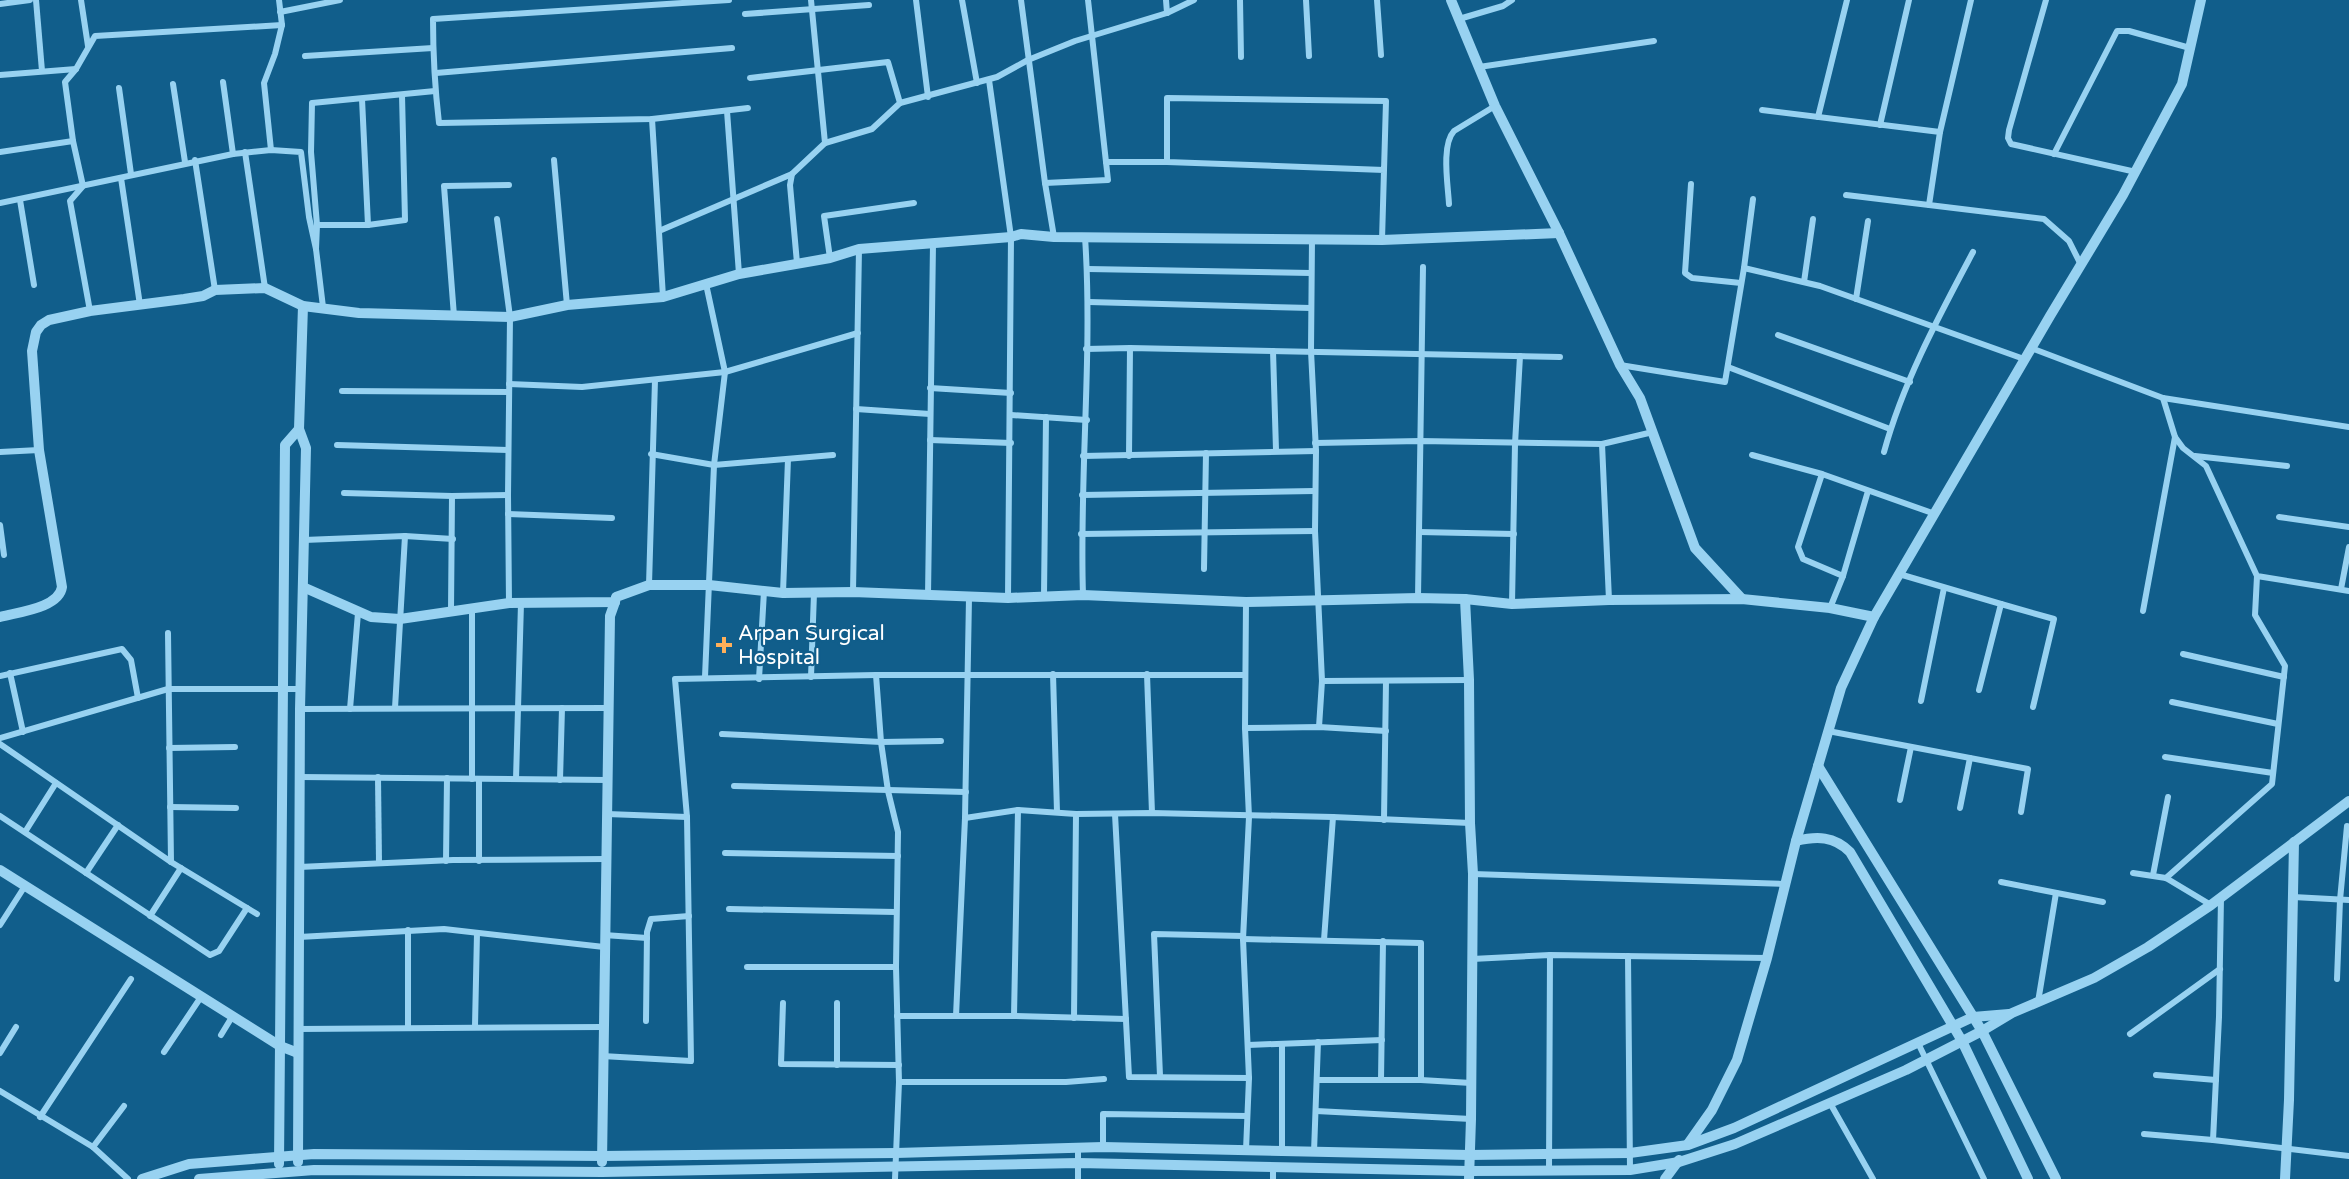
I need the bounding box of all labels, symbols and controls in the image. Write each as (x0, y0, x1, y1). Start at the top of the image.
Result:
place label: Arpan Surgical Hospital (738, 621, 885, 670)
marker: Arpan Surgical Hospital (715, 636, 733, 654)

